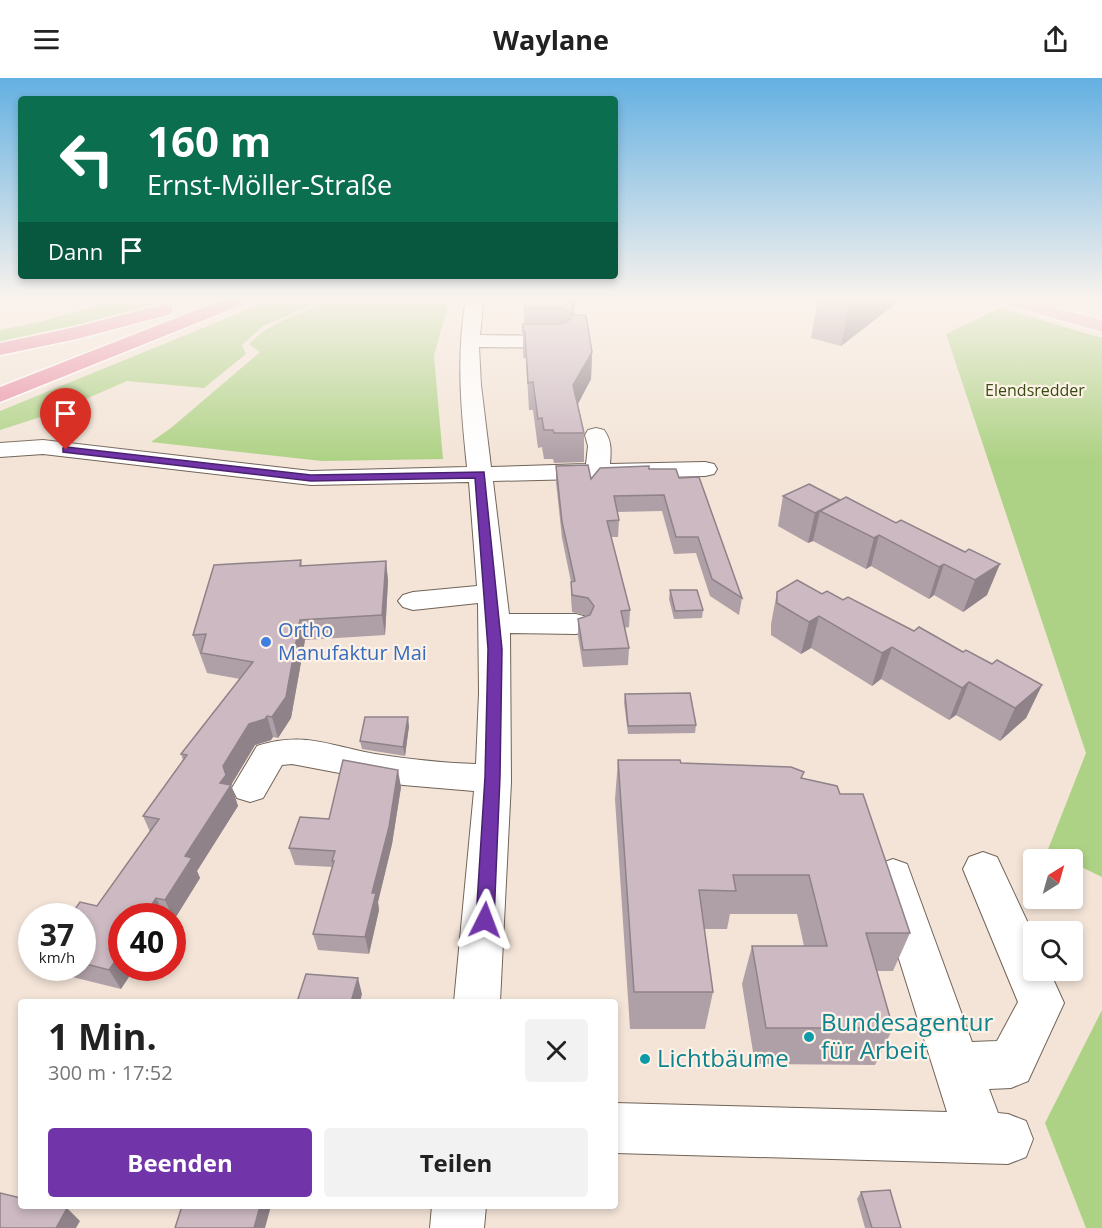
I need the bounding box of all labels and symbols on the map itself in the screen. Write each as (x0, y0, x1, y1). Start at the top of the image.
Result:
park label: Elendsredder (985, 379, 1085, 401)
pin (40, 388, 91, 450)
place label: Ortho Manufaktur Mai (278, 616, 427, 666)
marker: Ortho Manufaktur Mai (259, 635, 273, 649)
north arrow (1023, 849, 1083, 909)
position arrow (453, 888, 517, 952)
speed limit sign: 40 (108, 903, 186, 981)
place label: Bundesagentur für Arbeit (821, 1005, 993, 1066)
marker: Bundesagentur für Arbeit (802, 1030, 816, 1044)
place label: Lichtbäume (657, 1041, 789, 1074)
marker: Lichtbäume (638, 1052, 652, 1066)

